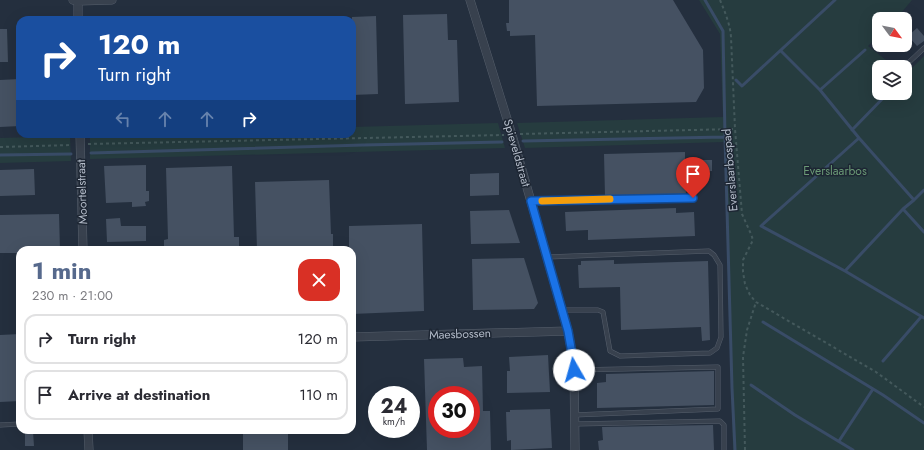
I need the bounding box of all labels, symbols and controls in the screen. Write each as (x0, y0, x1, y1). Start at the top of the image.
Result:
north arrow (872, 12, 912, 52)
map controls (872, 12, 912, 100)
text: 120 m (98, 24, 181, 65)
icon: right (32, 32, 84, 84)
button: layers (872, 60, 912, 100)
text: Turn right (98, 62, 170, 88)
icon: left (112, 108, 134, 130)
icon: ahead (154, 108, 176, 130)
icon: ahead (196, 108, 218, 130)
icon: right (238, 108, 260, 130)
street label: Spieveldstraat (499, 117, 535, 189)
street label: Everslaarbospad (717, 128, 743, 212)
pin (676, 157, 710, 198)
street label: Moortelstraat (72, 159, 92, 225)
park label: Everslaarbos (803, 162, 867, 180)
icon: arrive (682, 163, 704, 185)
text: 1 min (32, 253, 92, 288)
button: close (298, 259, 340, 301)
text: 230 m · 21:00 (32, 286, 113, 305)
street label: Maesbossen (429, 324, 491, 344)
icon: right (34, 328, 56, 350)
text: Turn right (68, 328, 136, 350)
text: 120 m (298, 328, 338, 350)
position arrow (553, 349, 595, 391)
icon: arrive (34, 384, 56, 406)
text: Arrive at destination (68, 384, 210, 406)
text: 110 m (299, 384, 338, 406)
speed limit sign: 30 (428, 386, 480, 438)
text: 24 (380, 392, 408, 421)
text: km/h (383, 414, 405, 429)

